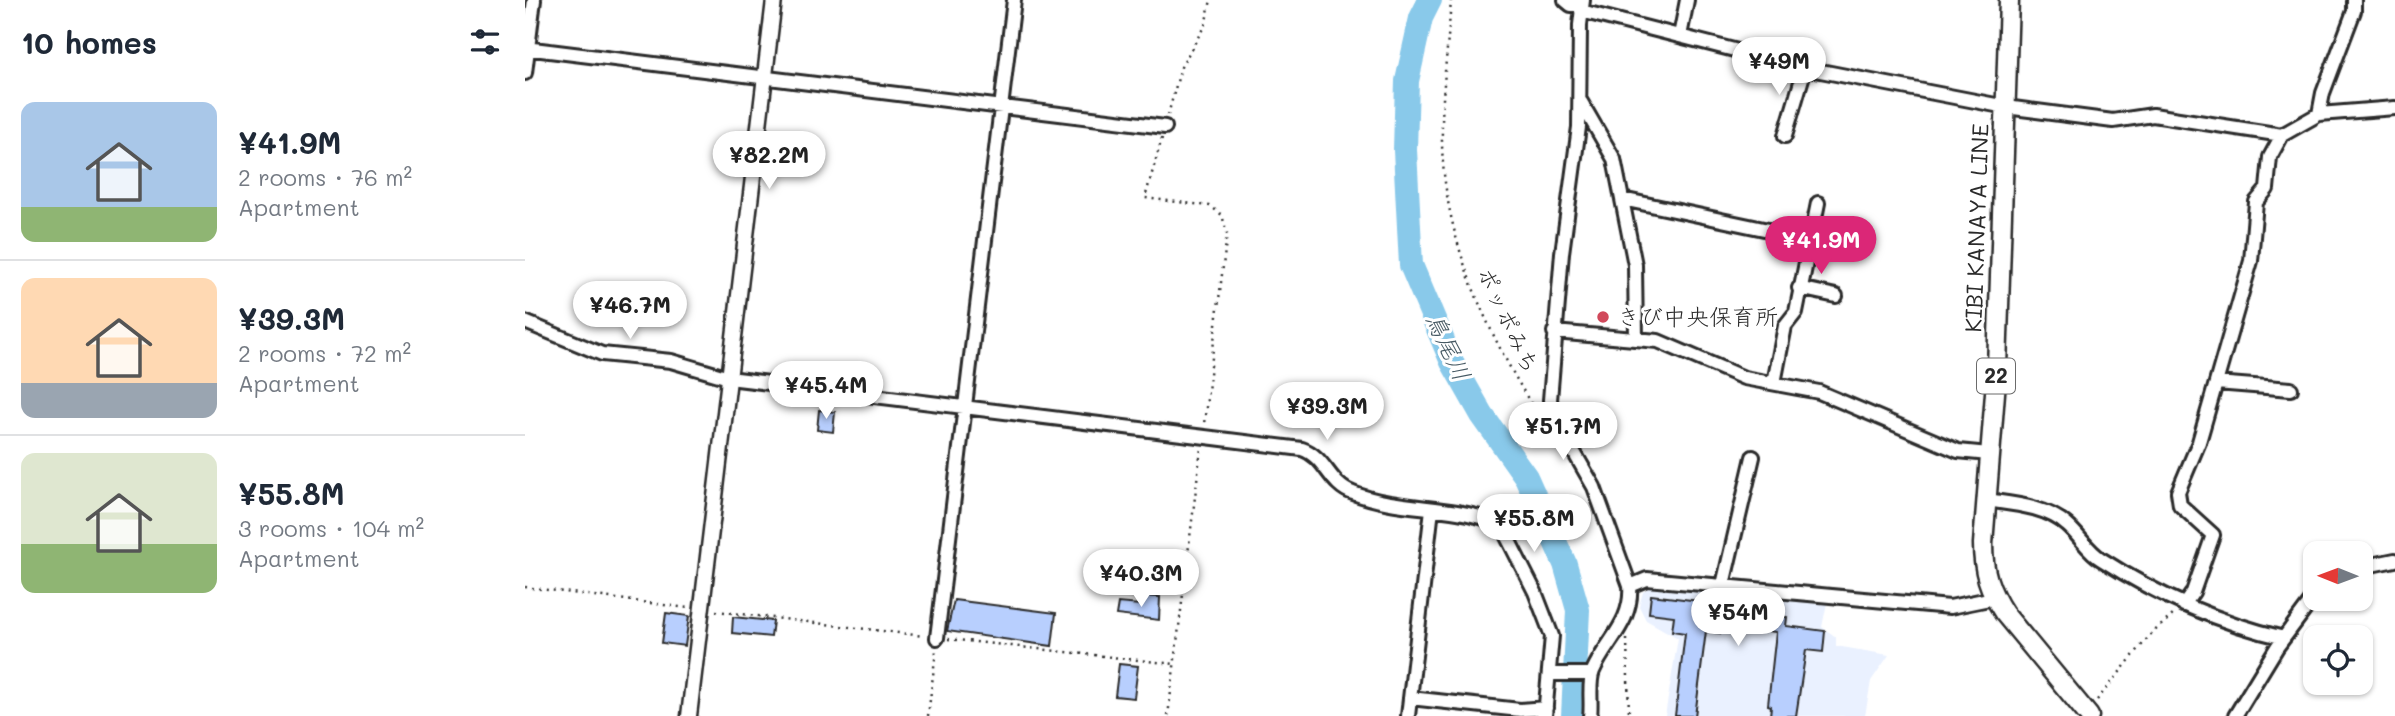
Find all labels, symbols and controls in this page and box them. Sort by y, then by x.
text: 10 homes [21,22,157,62]
icon: filters [466,23,504,61]
pin: ¥49M [1738,38,1820,97]
text: ¥49M [1748,45,1810,75]
text: ¥41.9M [238,122,342,162]
street label: KIBI KANAYA LINE [1957,123,1995,333]
icon: home [77,130,161,214]
pin: ¥82.2M [712,132,826,191]
text: ¥82.2M [729,139,809,169]
text: 2 rooms · 76 m² [238,162,412,192]
text: Apartment [238,192,360,222]
pin: ¥41.9M [1764,216,1878,276]
text: ¥41.9M [1781,224,1861,254]
street label: ポッポみち [1471,262,1547,378]
pin: ¥46.7M [573,282,687,341]
text: ¥46.7M [589,289,671,319]
text: ¥39.3M [238,298,345,338]
place label: きび中央保育所 [1617,301,1778,331]
icon: home [77,306,161,390]
water label: 鳥尾川 [1420,307,1479,386]
marker: きび中央保育所 [1595,309,1611,325]
text: 2 rooms · 72 m² [238,338,411,368]
road number: 22 [1977,358,2015,394]
pin: ¥45.4M [769,362,883,421]
text: Apartment [238,368,360,398]
text: ¥45.4M [784,369,868,399]
pin: ¥39.3M [1270,382,1384,442]
text: ¥39.3M [1286,390,1368,420]
pin: ¥51.7M [1506,402,1620,462]
text: ¥51.7M [1524,410,1602,440]
text: ¥55.8M [238,473,345,513]
icon: home [77,481,161,565]
pin: ¥55.8M [1477,494,1591,554]
text: ¥55.8M [1493,502,1575,532]
text: 3 rooms · 104 m² [238,513,424,543]
north arrow [2303,541,2373,611]
map controls [2303,541,2373,695]
text: Apartment [238,543,360,573]
pin: ¥40.3M [1084,550,1198,609]
text: ¥40.3M [1099,557,1183,587]
pin: ¥54M [1697,588,1779,648]
text: ¥54M [1707,596,1769,626]
button: locate [2303,625,2373,695]

